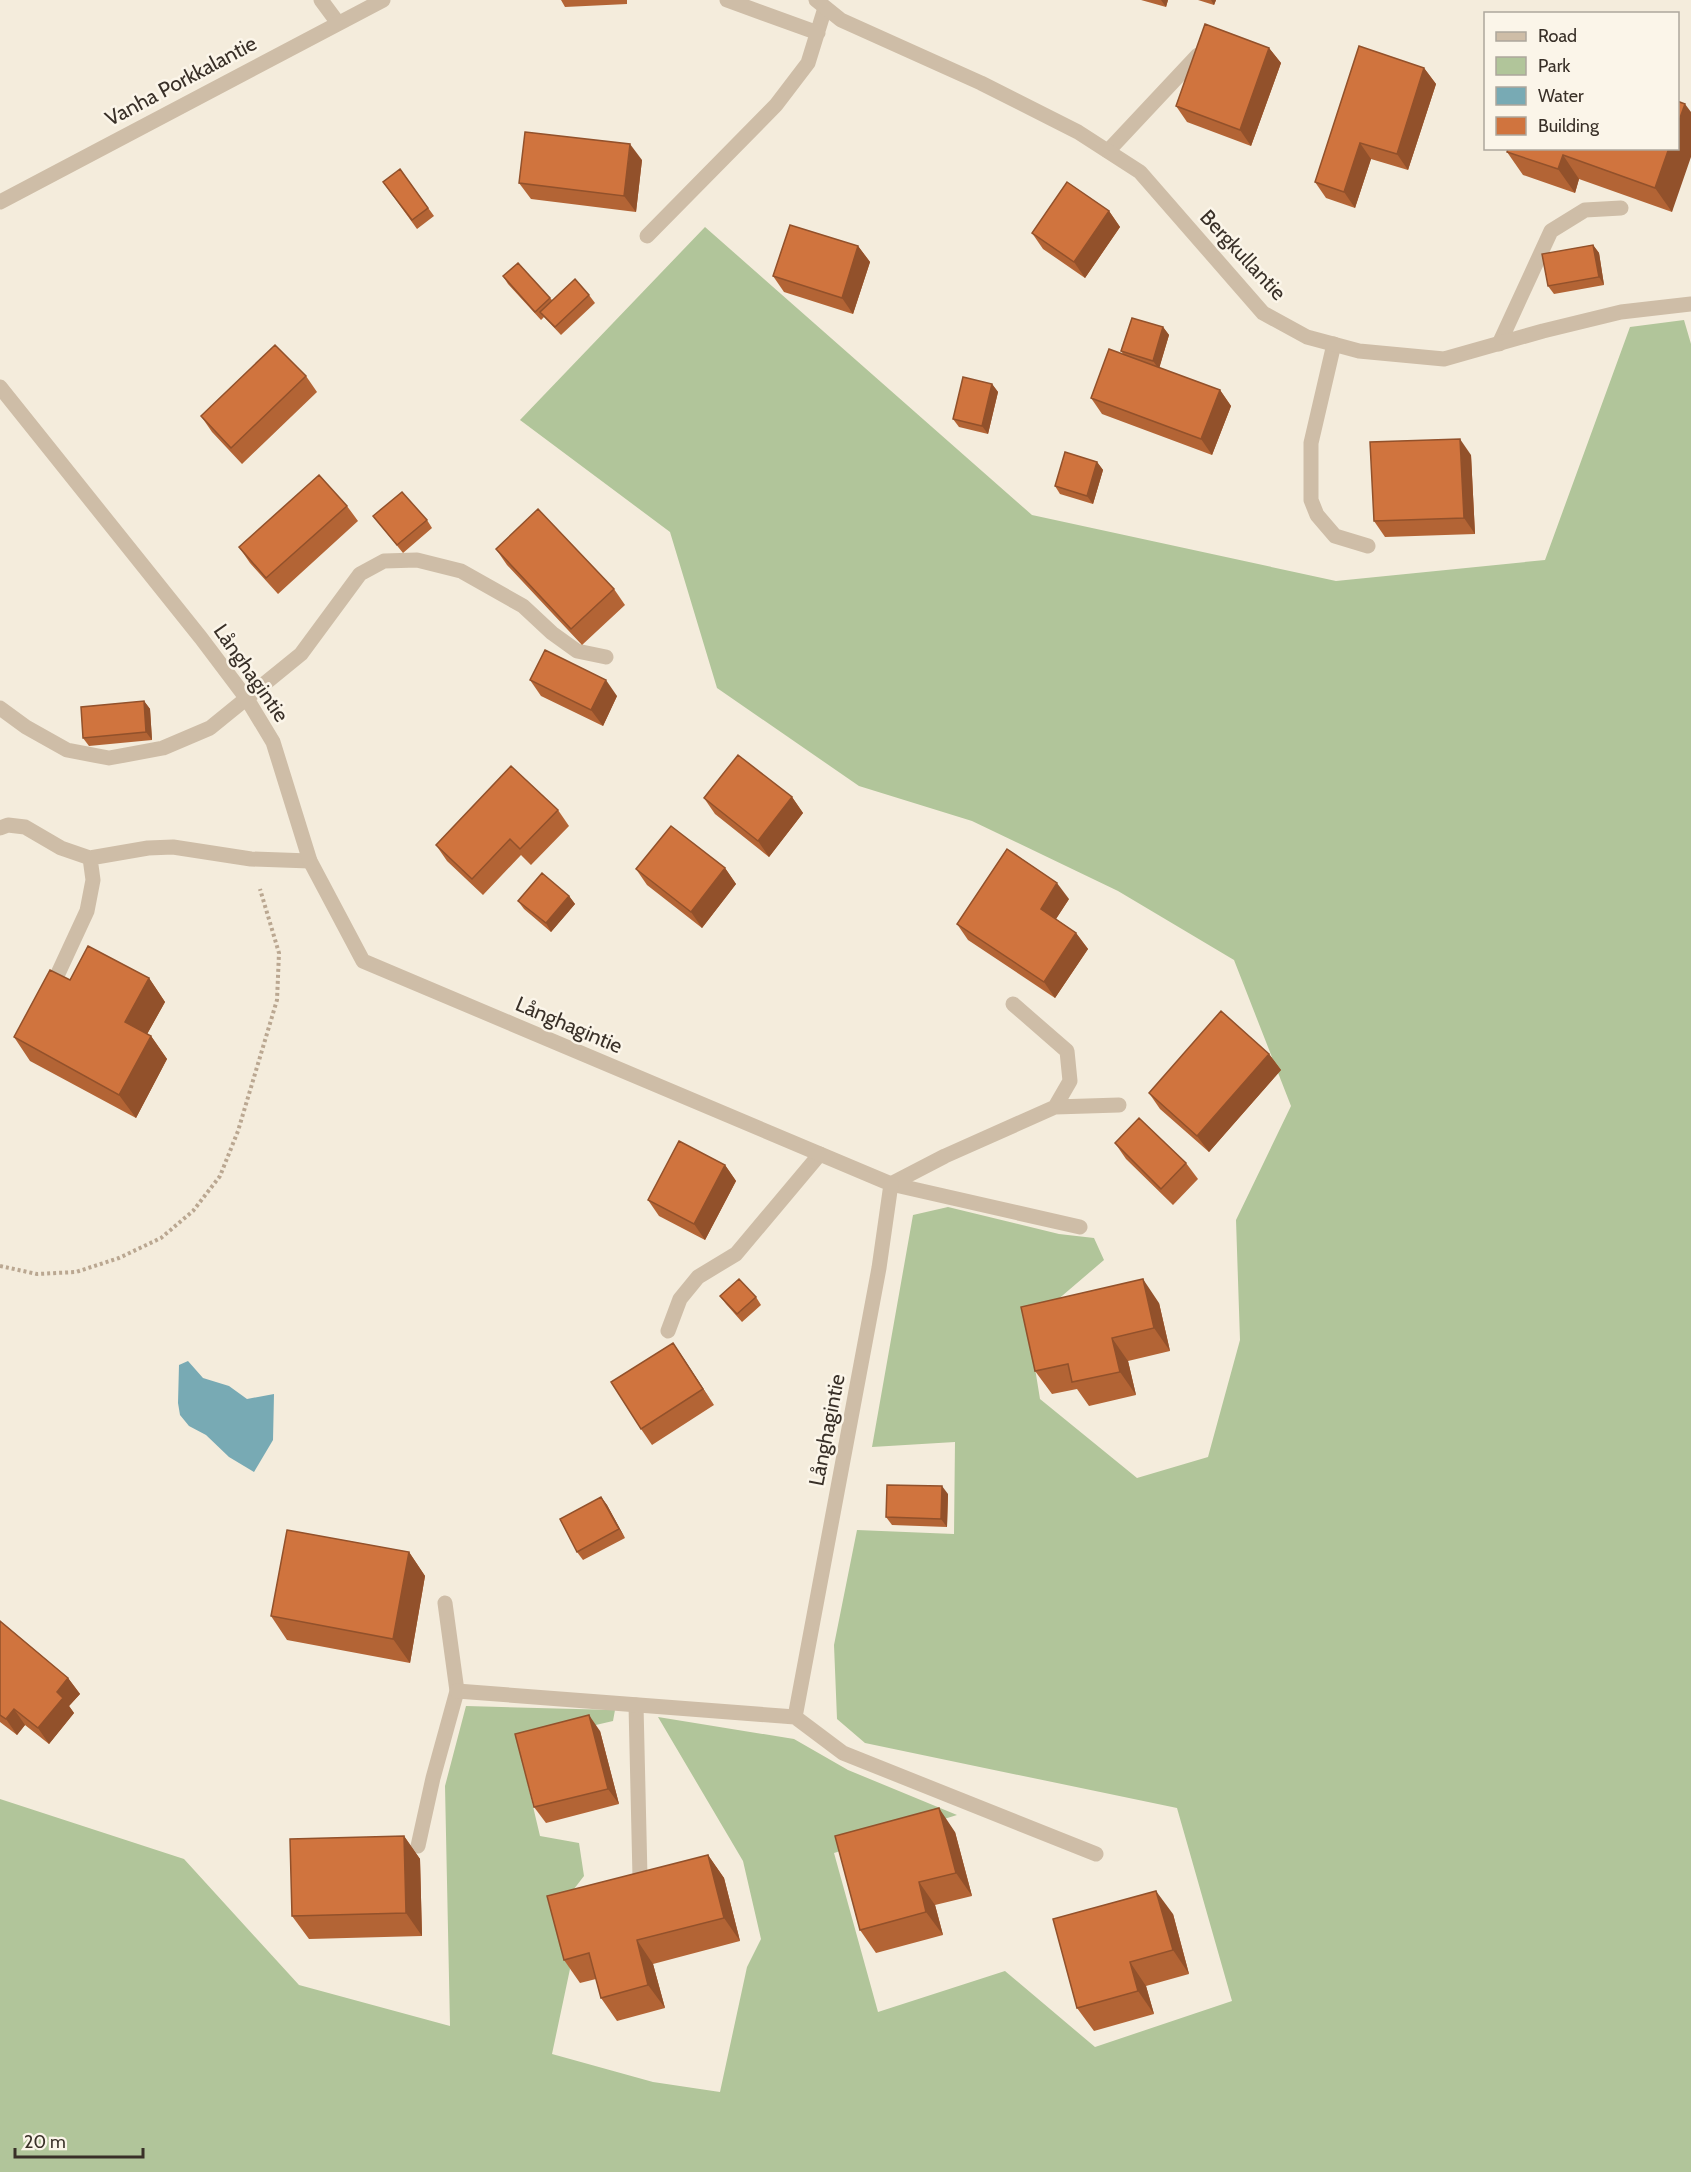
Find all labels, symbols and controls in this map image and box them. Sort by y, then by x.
legend [1484,12,1679,150]
text: Road [1538,25,1577,47]
street label: Vanha Porkkalantie [101,30,261,131]
text: Park [1538,55,1571,77]
text: Water [1538,85,1584,107]
text: Building [1538,115,1600,137]
street label: Bergkullantie [1195,204,1292,305]
street label: Långhagintie [209,619,294,727]
street label: Långhagintie [512,991,627,1058]
street label: Långhagintie [803,1372,850,1488]
scale bar [15,2121,142,2159]
text: 20 m [24,2131,66,2153]

